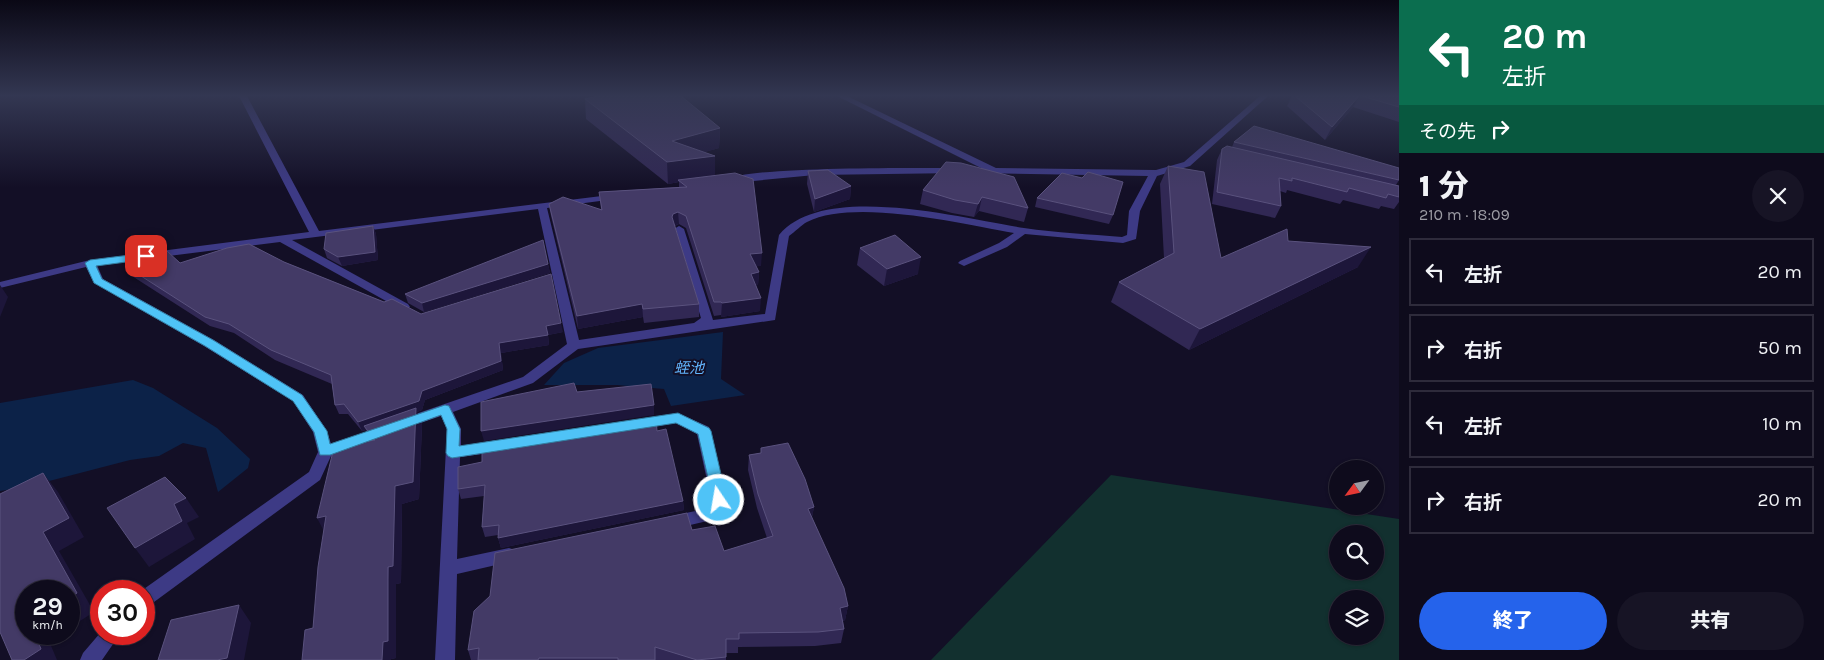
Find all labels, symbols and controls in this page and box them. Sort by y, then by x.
text: 20 m [1502,16,1587,57]
icon: left [1419,20,1484,85]
text: 左折 [1502,64,1546,90]
icon: right [1486,115,1514,143]
text: その先 [1419,121,1476,143]
text: 1 分 [1419,168,1469,204]
button: close [1752,170,1804,222]
text: 210 m · 18:09 [1419,205,1510,224]
pin [125,235,167,277]
icon: arrive [132,242,160,270]
icon: left [1421,258,1449,286]
text: 20 m [1757,261,1802,283]
text: 左折 [1464,264,1502,286]
icon: right [1421,334,1449,362]
text: 50 m [1758,337,1802,359]
text: 右折 [1464,340,1502,362]
water label: 蛭池 [674,359,706,377]
icon: left [1421,410,1449,438]
text: 10 m [1762,413,1802,435]
text: 左折 [1464,416,1502,438]
north arrow [1329,460,1384,515]
map controls [1329,460,1384,645]
position arrow [692,473,744,525]
icon: right [1421,486,1449,514]
text: 20 m [1757,489,1802,511]
text: 右折 [1464,492,1502,514]
button: search [1329,525,1384,580]
speed limit sign: 30 [90,580,155,645]
button: layers [1329,590,1384,645]
text: 29 [32,592,63,621]
button: 終了 [1419,592,1607,650]
button: 共有 [1617,592,1804,650]
text: km/h [32,618,63,632]

